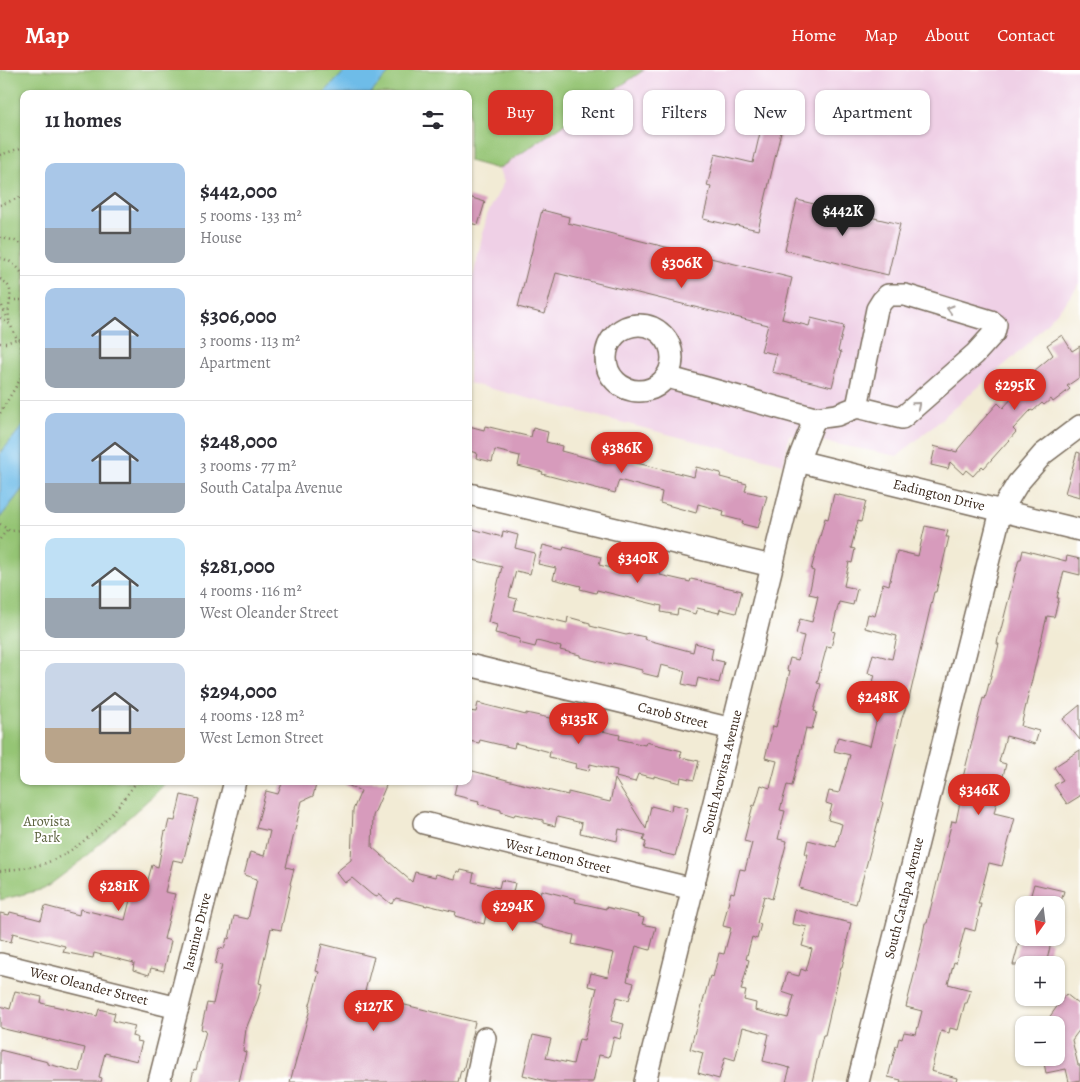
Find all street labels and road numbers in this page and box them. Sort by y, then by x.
street label: Eadington Drive [891,474,987,516]
street label: Carob Street [636,697,710,733]
street label: South Arovista Avenue [697,708,747,836]
street label: West Lemon Street [502,833,613,878]
street label: South Catalpa Avenue [880,835,928,961]
street label: Jasmine Drive [178,891,216,973]
street label: West Oleander Street [27,962,150,1010]

